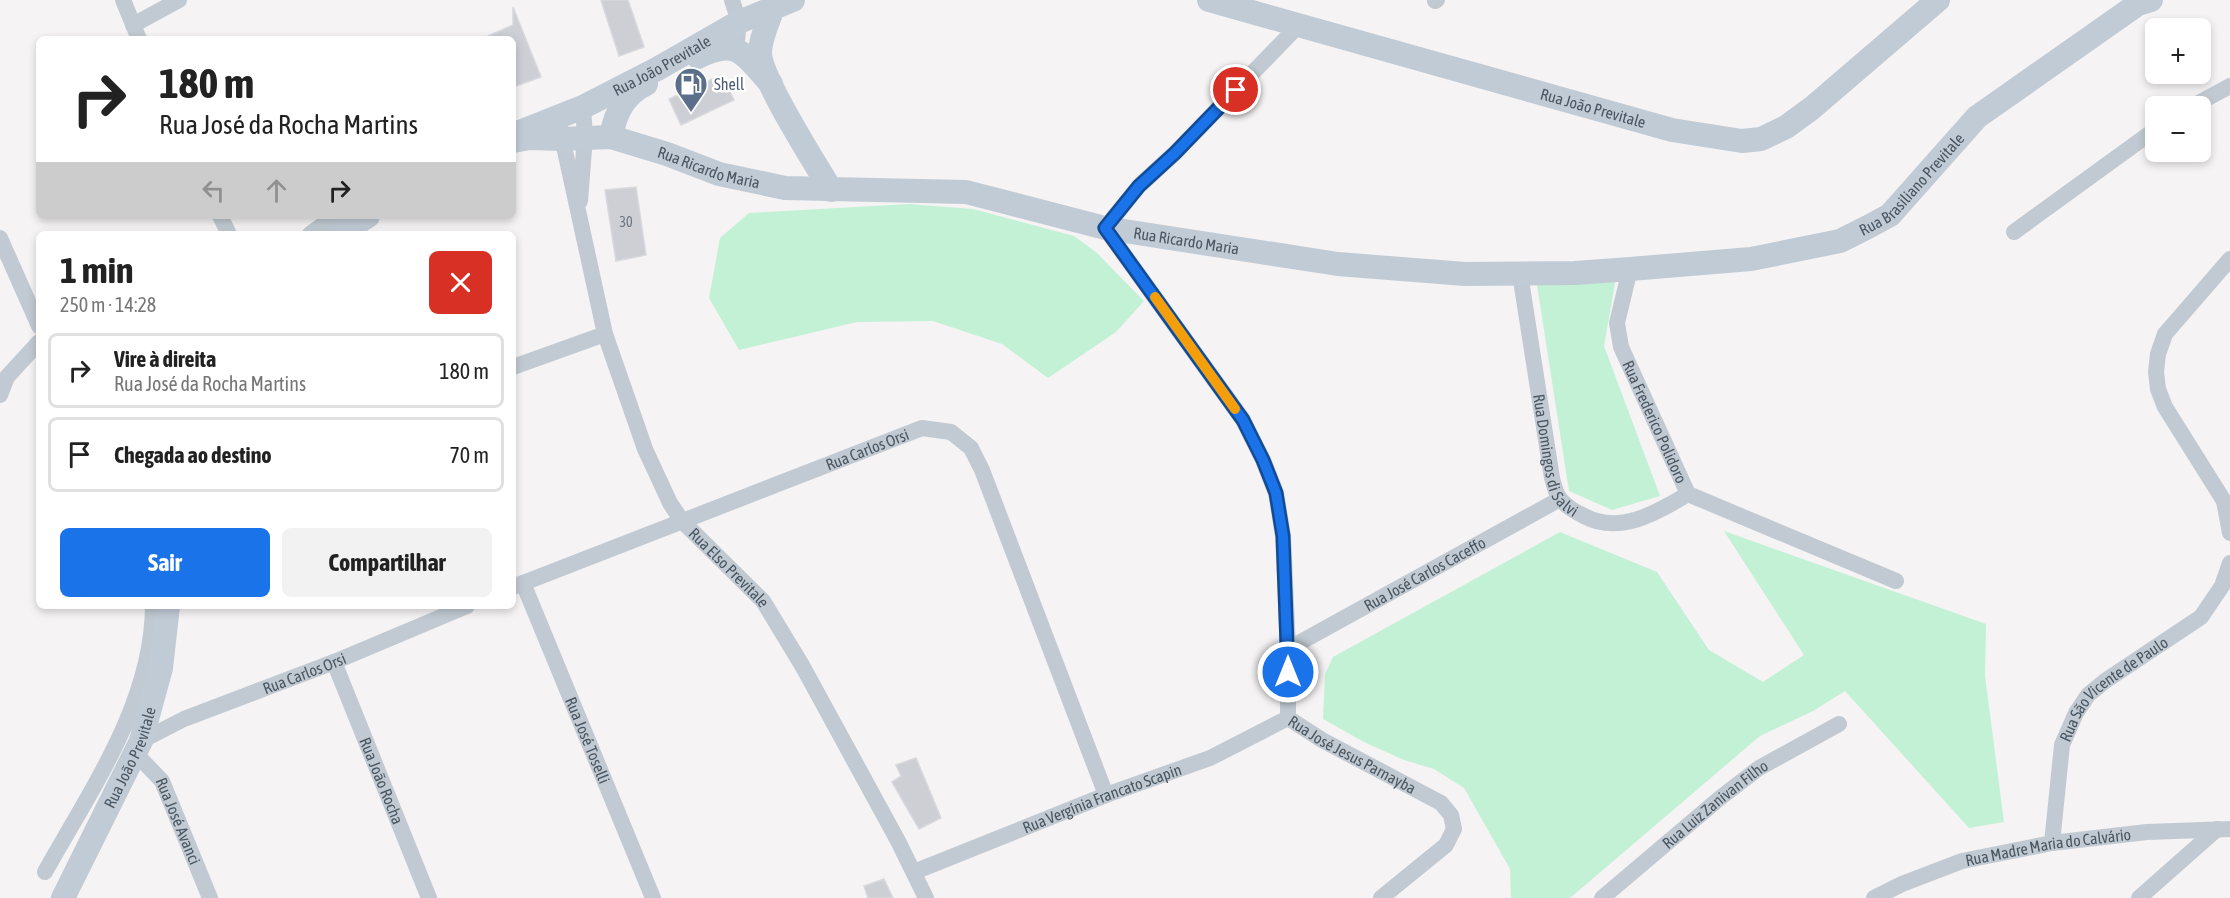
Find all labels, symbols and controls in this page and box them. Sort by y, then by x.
map controls [2145,18,2211,162]
button: + [2145,18,2211,84]
street label: Rua João Previtale [610,31,714,99]
text: 180 m [159,59,254,107]
icon: right [60,60,138,138]
pin [1210,64,1261,115]
fuel station icon: Shell [673,66,709,113]
icon: arrive [1219,73,1252,106]
place label: Shell [714,75,745,93]
street label: Rua João Previtale [1538,85,1648,131]
button: − [2145,96,2211,162]
text: Rua José da Rocha Martins [159,109,418,140]
street label: Rua Brasiliano Previtale [1856,129,1968,239]
street label: Rua Ricardo Maria [656,143,762,191]
icon: left [197,174,230,207]
icon: ahead [260,174,293,207]
icon: right [323,174,356,207]
house number: 30 [619,214,633,230]
street label: Rua Ricardo Maria [1132,224,1240,258]
text: 1 min [60,249,134,291]
button: close [429,251,492,314]
text: 250 m · 14:28 [60,293,156,316]
text: Vire à direita [114,346,216,372]
icon: right [63,354,96,387]
text: 180 m [439,358,489,384]
street label: Rua Frederico Polidoro [1619,358,1691,486]
text: Rua José da Rocha Martins [114,372,306,395]
street label: Rua Domingos di Salvi [1530,393,1582,520]
street label: Rua Carlos Orsi [823,425,911,474]
icon: arrive [63,438,96,471]
text: Chegada ao destino [114,442,272,468]
text: 70 m [449,442,489,468]
street label: Rua Elso Previtale [685,524,773,610]
button: Sair [60,528,270,597]
button: Compartilhar [282,528,492,597]
street label: Rua José Carlos Caceffo [1361,533,1489,614]
street label: Rua São Vicente de Paulo [2056,633,2171,744]
position arrow [1256,640,1320,704]
street label: Rua Carlos Orsi [260,649,349,697]
street label: Rua José Toselli [562,694,614,786]
street label: Rua João Previtale [100,705,159,811]
street label: Rua José Jesus Parnayba [1285,712,1419,797]
street label: Rua João Rocha [356,735,407,827]
street label: Rua Luiz Zanivan Filho [1658,756,1771,852]
street label: Rua Vergínia Francato Scapin [1020,760,1184,837]
street label: Rua José Avanci [153,775,204,867]
street label: Rua Madre Maria do Calvário [1964,825,2132,869]

